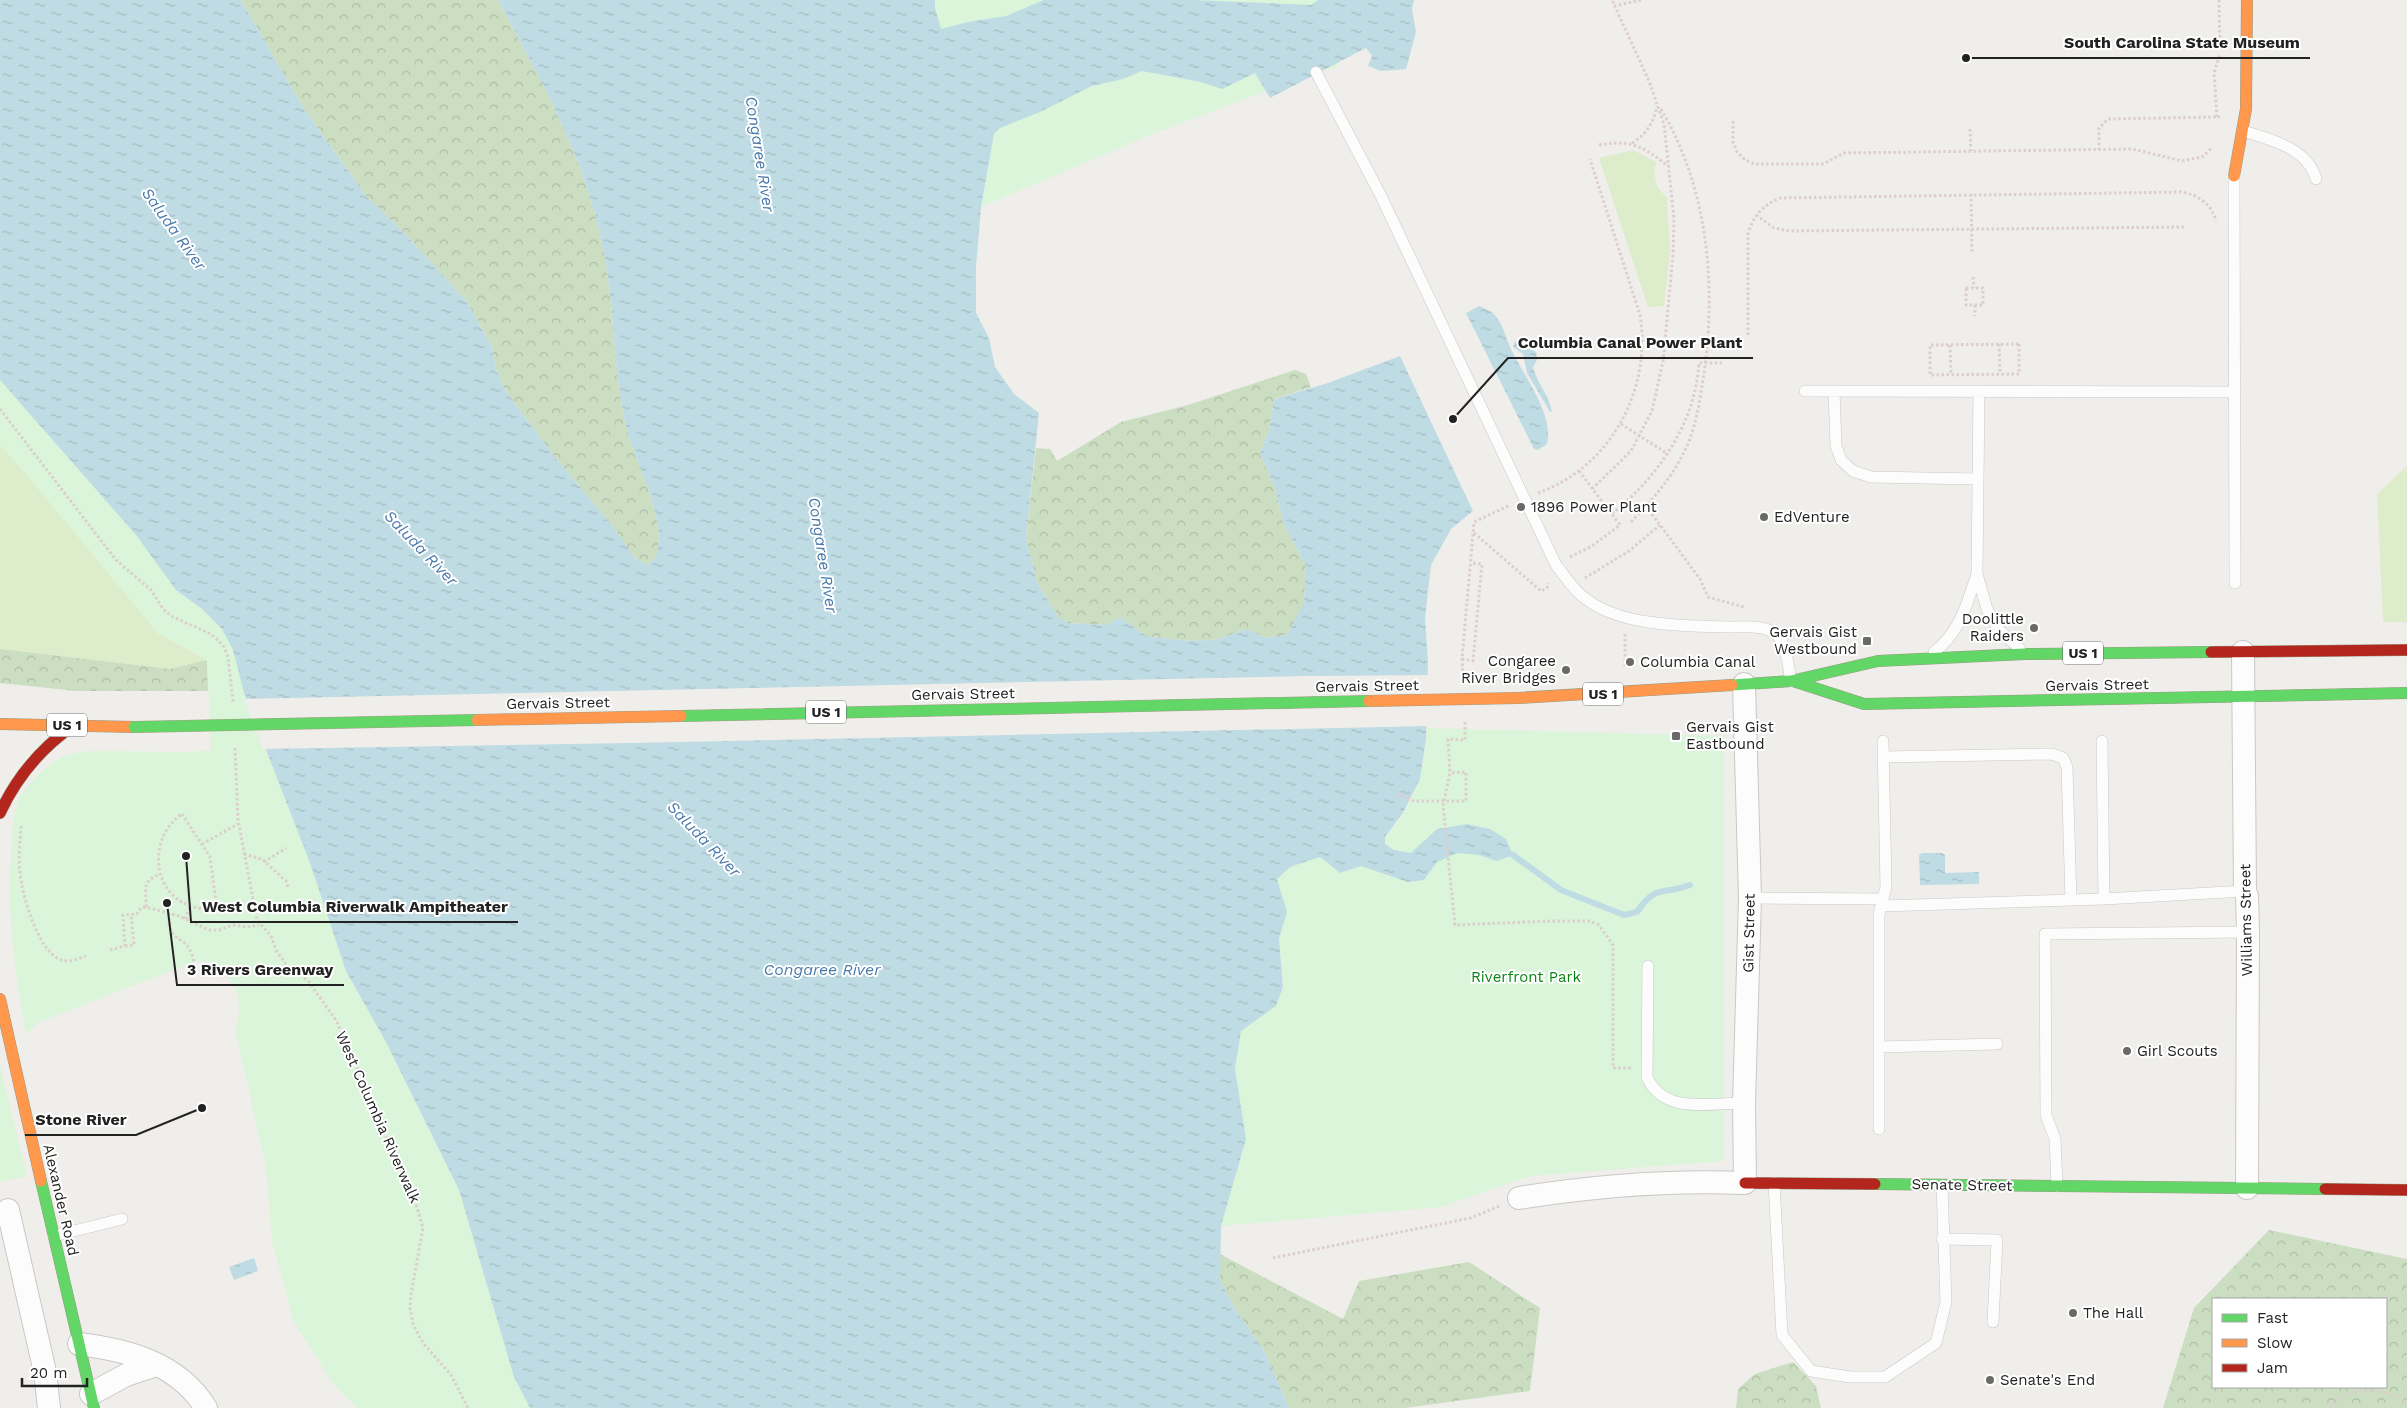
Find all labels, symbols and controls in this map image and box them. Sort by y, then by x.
callout: South Carolina State Museum [2054,27,2310,58]
text: South Carolina State Museum [2064,33,2300,52]
water label: Congaree River [741,95,779,214]
water label: Saluda River [138,184,211,275]
callout: Columbia Canal Power Plant [1508,327,1753,358]
text: Columbia Canal Power Plant [1518,333,1742,352]
water label: Congaree River [804,496,842,615]
place label: 1896 Power Plant [1531,498,1658,516]
marker: 1896 Power Plant [1515,501,1527,513]
water label: Saluda River [380,506,462,590]
place label: EdVenture [1774,508,1850,526]
marker: EdVenture [1758,511,1770,523]
place label: Doolittle Raiders [1962,610,2024,645]
marker: Doolittle Raiders [2028,622,2040,634]
place label: Gervais Gist Westbound [1769,623,1858,658]
marker: Gervais Gist Westbound [1861,635,1873,647]
road number: US 1 [2063,641,2103,664]
place label: Congaree River Bridges [1461,652,1556,687]
place label: Columbia Canal [1640,653,1756,671]
marker: Columbia Canal [1624,656,1636,668]
marker: Congaree River Bridges [1560,664,1572,676]
street label: Gervais Street [2045,675,2150,695]
street label: Gervais Street [1315,676,1420,696]
road number: US 1 [1583,682,1623,706]
street label: Gervais Street [911,684,1016,704]
street label: Gervais Street [506,693,611,713]
road number: US 1 [806,700,846,724]
road number: US 1 [47,714,87,736]
place label: Gervais Gist Eastbound [1686,718,1774,753]
marker: Gervais Gist Eastbound [1670,730,1682,742]
water label: Saluda River [663,797,745,881]
street label: Williams Street [2236,863,2256,976]
callout: West Columbia Riverwalk Ampitheater [191,891,518,922]
street label: Gist Street [1739,892,1759,973]
text: West Columbia Riverwalk Ampitheater [202,897,508,916]
callout: 3 Rivers Greenway [177,954,344,985]
text: 3 Rivers Greenway [187,960,334,979]
water label: Congaree River [764,960,881,979]
park label: Riverfront Park [1471,968,1582,986]
street label: West Columbia Riverwalk [332,1028,424,1206]
place label: Girl Scouts [2137,1042,2218,1060]
marker: Girl Scouts [2121,1045,2133,1057]
callout: Stone River [25,1104,136,1135]
text: Stone River [35,1110,127,1129]
street label: Alexander Road [39,1142,83,1258]
street label: Senate Street [1911,1175,2013,1195]
legend [2212,1298,2387,1388]
place label: The Hall [2083,1304,2144,1322]
marker: The Hall [2067,1307,2079,1319]
text: Fast [2257,1309,2289,1327]
text: Slow [2257,1334,2293,1352]
scale bar [22,1356,88,1388]
text: Jam [2257,1359,2288,1377]
text: 20 m [30,1364,68,1382]
place label: Senate's End [2000,1371,2095,1389]
marker: Senate's End [1984,1374,1996,1386]

